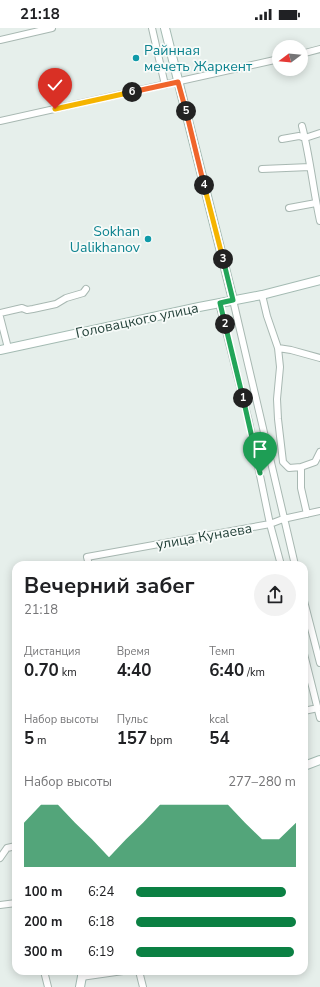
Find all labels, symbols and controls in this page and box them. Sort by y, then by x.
text: 21:18 [20,4,60,24]
north arrow [272,40,308,76]
map controls [272,40,308,76]
place label: Райнная мечеть Жаркент [144,41,253,76]
marker: Райнная мечеть Жаркент [131,53,141,63]
pin [38,68,72,109]
icon: check [44,74,66,96]
pin: 6 [122,82,142,102]
text: 6 [129,84,135,99]
pin: 5 [176,101,196,121]
text: 5 [183,103,189,118]
pin: 4 [194,175,214,195]
text: 4 [201,177,207,192]
place label: Sokhan Ualikhanov [70,222,141,257]
marker: Sokhan Ualikhanov [143,234,153,244]
pin: 3 [213,249,233,269]
text: 3 [220,251,226,266]
street label: Головацкого улица [74,298,200,343]
pin: 2 [215,314,235,334]
text: 2 [222,316,228,331]
pin: 1 [233,388,253,408]
text: 1 [240,390,246,405]
pin [243,432,277,473]
icon: arrive [249,438,271,460]
street label: улица Кунаева [155,519,254,554]
text: Вечерний забег [24,571,195,601]
button: share [254,574,296,616]
text: 21:18 [24,601,58,619]
text: Дистанция [24,644,80,659]
text: Время [117,644,150,659]
text: Темп [209,644,235,659]
text: 0.70 [24,659,59,682]
text: 4:40 [117,659,151,682]
text: 6:40 [209,659,244,682]
text: km [59,665,77,680]
text: /km [244,665,265,680]
text: Набор высоты [24,712,99,727]
text: Пульс [117,712,148,727]
text: kcal [209,712,229,727]
text: 5 [24,727,34,750]
text: 157 [117,727,147,750]
text: 54 [209,727,230,750]
text: m [34,733,46,748]
text: bpm [147,733,172,748]
text: Набор высоты [24,773,112,791]
text: 277–280 m [228,773,296,791]
text: 100 m [24,883,62,901]
text: 6:24 [88,883,114,901]
text: 200 m [24,913,62,931]
text: 6:18 [88,913,114,931]
text: 300 m [24,943,62,961]
text: 6:19 [88,943,114,961]

